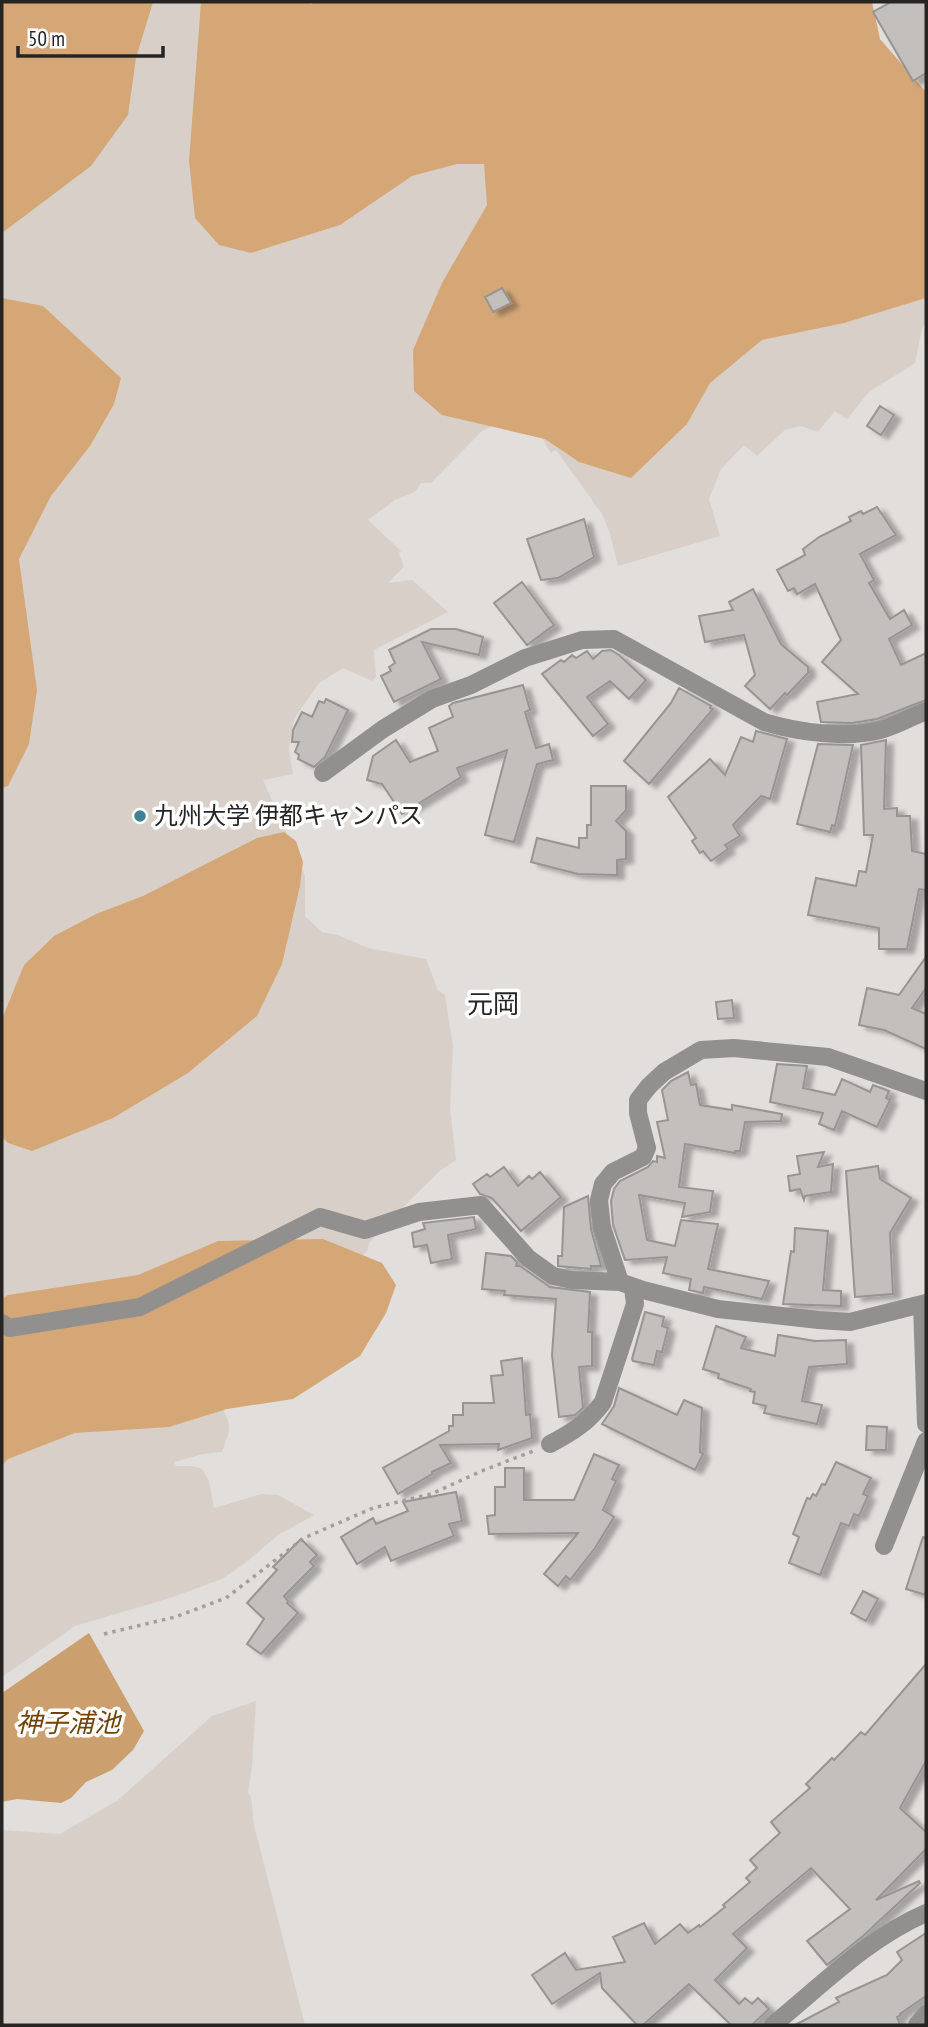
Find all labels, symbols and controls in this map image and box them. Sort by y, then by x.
scale bar [18,14,163,58]
text: 50 m [28,25,65,52]
place label: 九州大学 伊都キャンパス [154,800,423,831]
marker: 九州大学 伊都キャンパス [132,808,148,824]
district label: 元岡 [467,987,519,1020]
water label: 神子浦池 [16,1706,123,1739]

